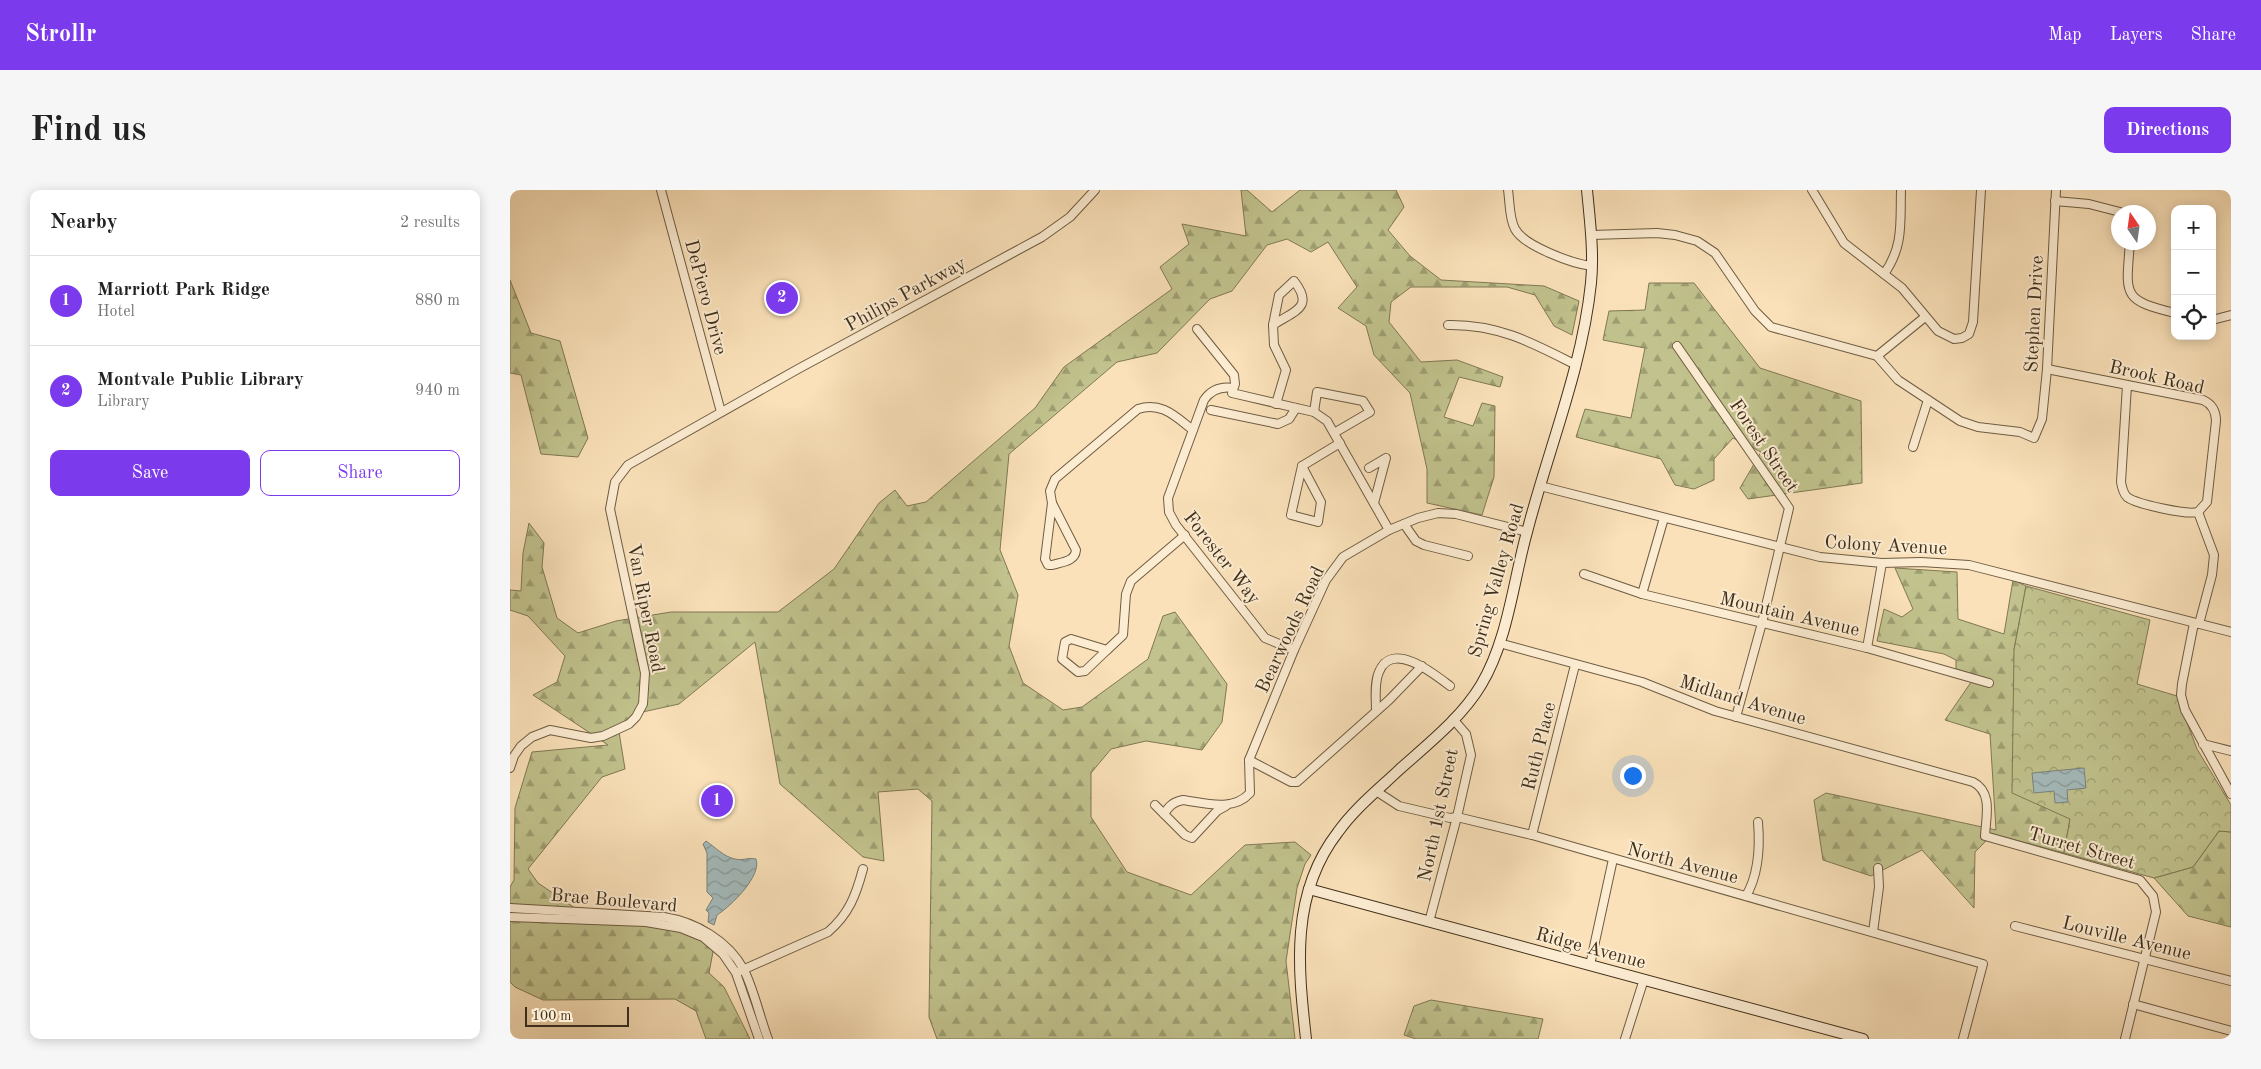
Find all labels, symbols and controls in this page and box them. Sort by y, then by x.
text: Strollr [25,23,96,47]
text: Map [2048,26,2082,44]
text: Layers [2110,26,2162,44]
text: Share [2190,26,2236,44]
button: Directions [2104,107,2231,153]
text: Find us [30,113,146,148]
north arrow [2111,205,2156,250]
map controls [2171,205,2216,340]
button: + [2171,205,2216,250]
text: Nearby [50,212,118,233]
text: 2 results [400,215,460,231]
street label: DePiero Drive [680,238,729,357]
button: − [2171,250,2216,295]
street label: Philips Parkway [843,254,970,336]
street label: Stephen Drive [2023,255,2048,373]
pin: 2 [766,279,798,317]
text: Marriott Park Ridge [97,281,270,300]
text: 1 [61,293,71,309]
text: 880 m [415,293,460,309]
button: locate [2171,295,2216,340]
text: Hotel [97,304,135,320]
street label: Brook Road [2107,358,2206,399]
text: Montvale Public Library [97,371,304,390]
text: 2 [61,383,71,399]
text: 940 m [415,383,460,399]
text: Library [97,394,150,410]
street label: Forest Street [1725,396,1801,496]
button: Save [50,450,250,496]
button: Share [260,450,460,496]
street label: Spring Valley Road [1466,501,1529,660]
street label: Forester Way [1179,509,1263,609]
street label: Colony Avenue [1824,534,1948,559]
street label: Van Riper Road [623,542,666,675]
street label: Bearwoods Road [1254,564,1329,696]
street label: Mountain Avenue [1718,590,1861,641]
street label: Midland Avenue [1677,673,1808,730]
street label: Ruth Place [1520,700,1561,793]
street label: North 1st Street [1416,747,1463,884]
your location [1620,763,1646,789]
pin: 1 [701,782,733,820]
street label: Turret Street [2026,825,2137,874]
street label: North Avenue [1625,840,1740,888]
street label: Brae Boulevard [549,886,678,917]
street label: Louville Avenue [2060,914,2193,965]
street label: Ridge Avenue [1533,926,1648,973]
scale bar [525,1004,629,1027]
text: 100 m [532,1009,571,1023]

